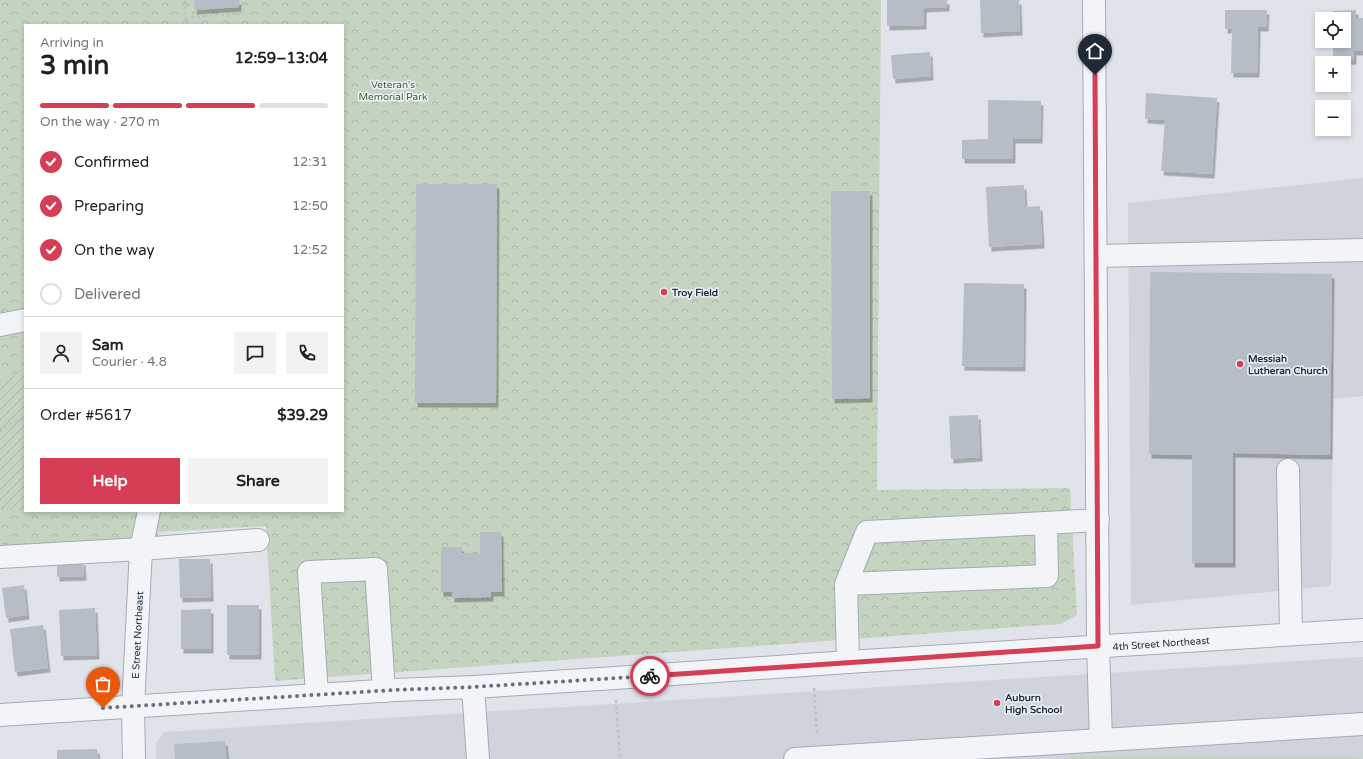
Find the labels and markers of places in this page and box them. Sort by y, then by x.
pin [1078,34,1112,75]
marker: Troy Field [659,287,669,297]
place label: Troy Field [671,287,718,299]
place label: Messiah Lutheran Church [1248,353,1328,377]
marker: Messiah Lutheran Church [1235,359,1245,369]
pin [86,667,120,708]
place label: Auburn High School [1005,692,1062,716]
marker: Auburn High School [992,698,1002,708]

